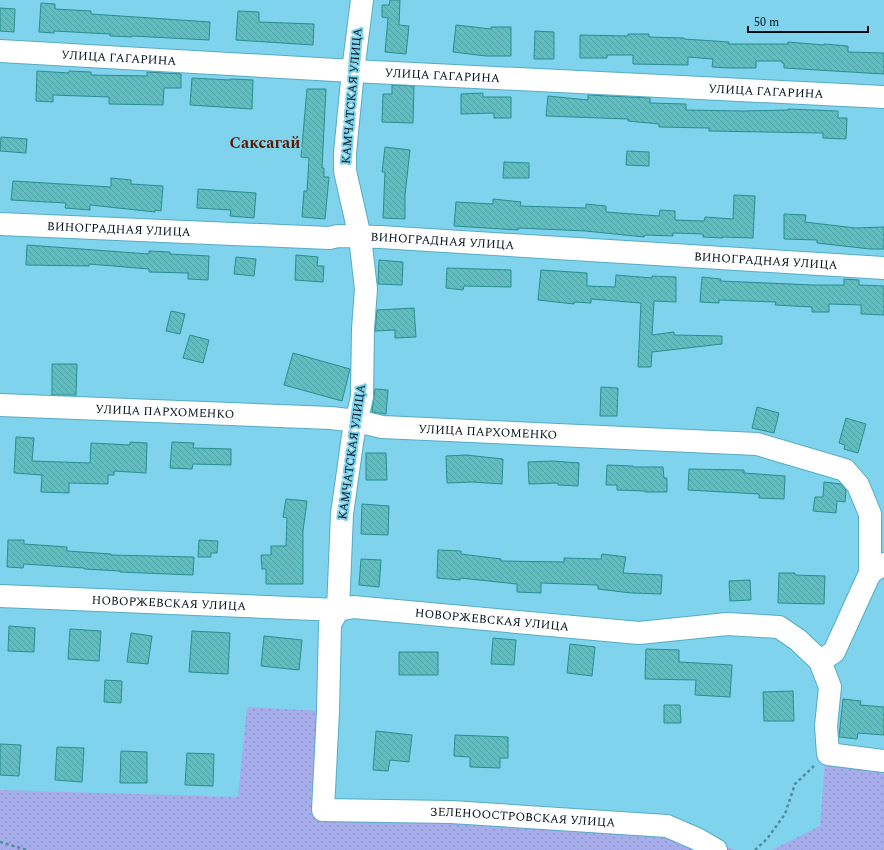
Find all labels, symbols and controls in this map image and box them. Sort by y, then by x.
scale bar [748,8,868,34]
text: 50 m [754,13,779,32]
street label: КАМЧАТСКАЯ УЛИЦА [337,27,367,165]
street label: УЛИЦА ГАГАРИНА [61,45,177,70]
street label: УЛИЦА ГАГАРИНА [384,63,500,88]
street label: УЛИЦА ГАГАРИНА [708,79,824,104]
district label: Саксагай [230,131,300,155]
street label: ВИНОГРАДНАЯ УЛИЦА [47,217,191,242]
street label: ВИНОГРАДНАЯ УЛИЦА [370,227,515,255]
street label: ВИНОГРАДНАЯ УЛИЦА [693,247,838,275]
street label: КАМЧАТСКАЯ УЛИЦА [333,383,371,521]
street label: УЛИЦА ПАРХОМЕНКО [95,399,235,424]
street label: УЛИЦА ПАРХОМЕНКО [418,419,558,444]
street label: НОВОРЖЕВСКАЯ УЛИЦА [91,590,247,616]
street label: НОВОРЖЕВСКАЯ УЛИЦА [414,603,570,636]
street label: ЗЕЛЕНООСТРОВСКАЯ УЛИЦА [430,802,616,832]

